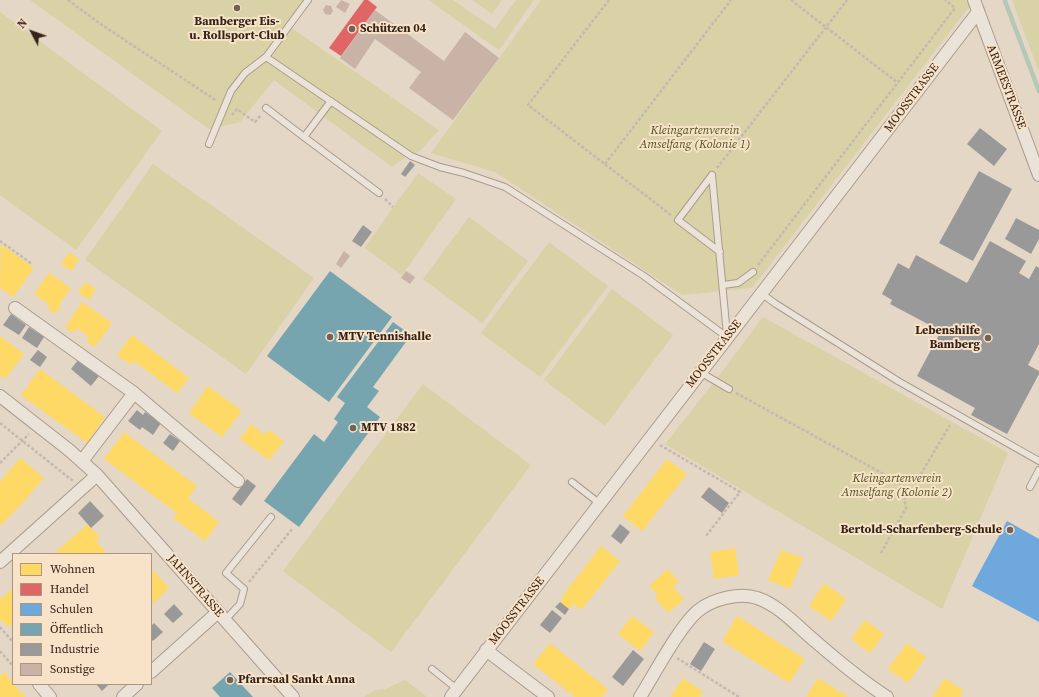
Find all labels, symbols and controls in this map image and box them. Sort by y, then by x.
marker: Bamberger Eis- u. Rollsport-Club [232,3,242,13]
north arrow [12,12,52,52]
place label: Bamberger Eis- u. Rollsport-Club [189,15,285,43]
text: N [14,16,31,32]
place label: Schützen 04 [360,22,426,36]
marker: Schützen 04 [347,24,357,34]
street label: ARMEESTRASSE [983,43,1029,131]
street label: MOOSSTRASSE [882,61,942,135]
park label: Kleingartenverein Amselfang (Kolonie 1) [640,124,750,152]
street label: MOOSSTRASSE [683,317,745,391]
place label: Lebenshilfe Bamberg [915,324,980,352]
place label: MTV Tennishalle [338,330,431,344]
marker: MTV Tennishalle [325,332,335,342]
marker: Lebenshilfe Bamberg [983,333,993,343]
place label: MTV 1882 [361,421,416,435]
marker: MTV 1882 [348,423,358,433]
park label: Kleingartenverein Amselfang (Kolonie 2) [842,472,952,500]
place label: Bertold-Scharfenberg-Schule [840,523,1002,537]
marker: Bertold-Scharfenberg-Schule [1005,525,1015,535]
street label: JAHNSTRASSE [164,552,226,620]
legend [12,553,152,685]
text: Wohnen [50,561,95,577]
street label: MOOSSTRASSE [486,574,548,648]
text: Handel [50,581,89,597]
text: Schulen [50,601,93,617]
text: Öffentlich [50,621,104,637]
text: Industrie [50,641,99,657]
text: Sonstige [50,661,95,677]
place label: Pfarrsaal Sankt Anna [238,673,355,687]
marker: Pfarrsaal Sankt Anna [225,675,235,685]

